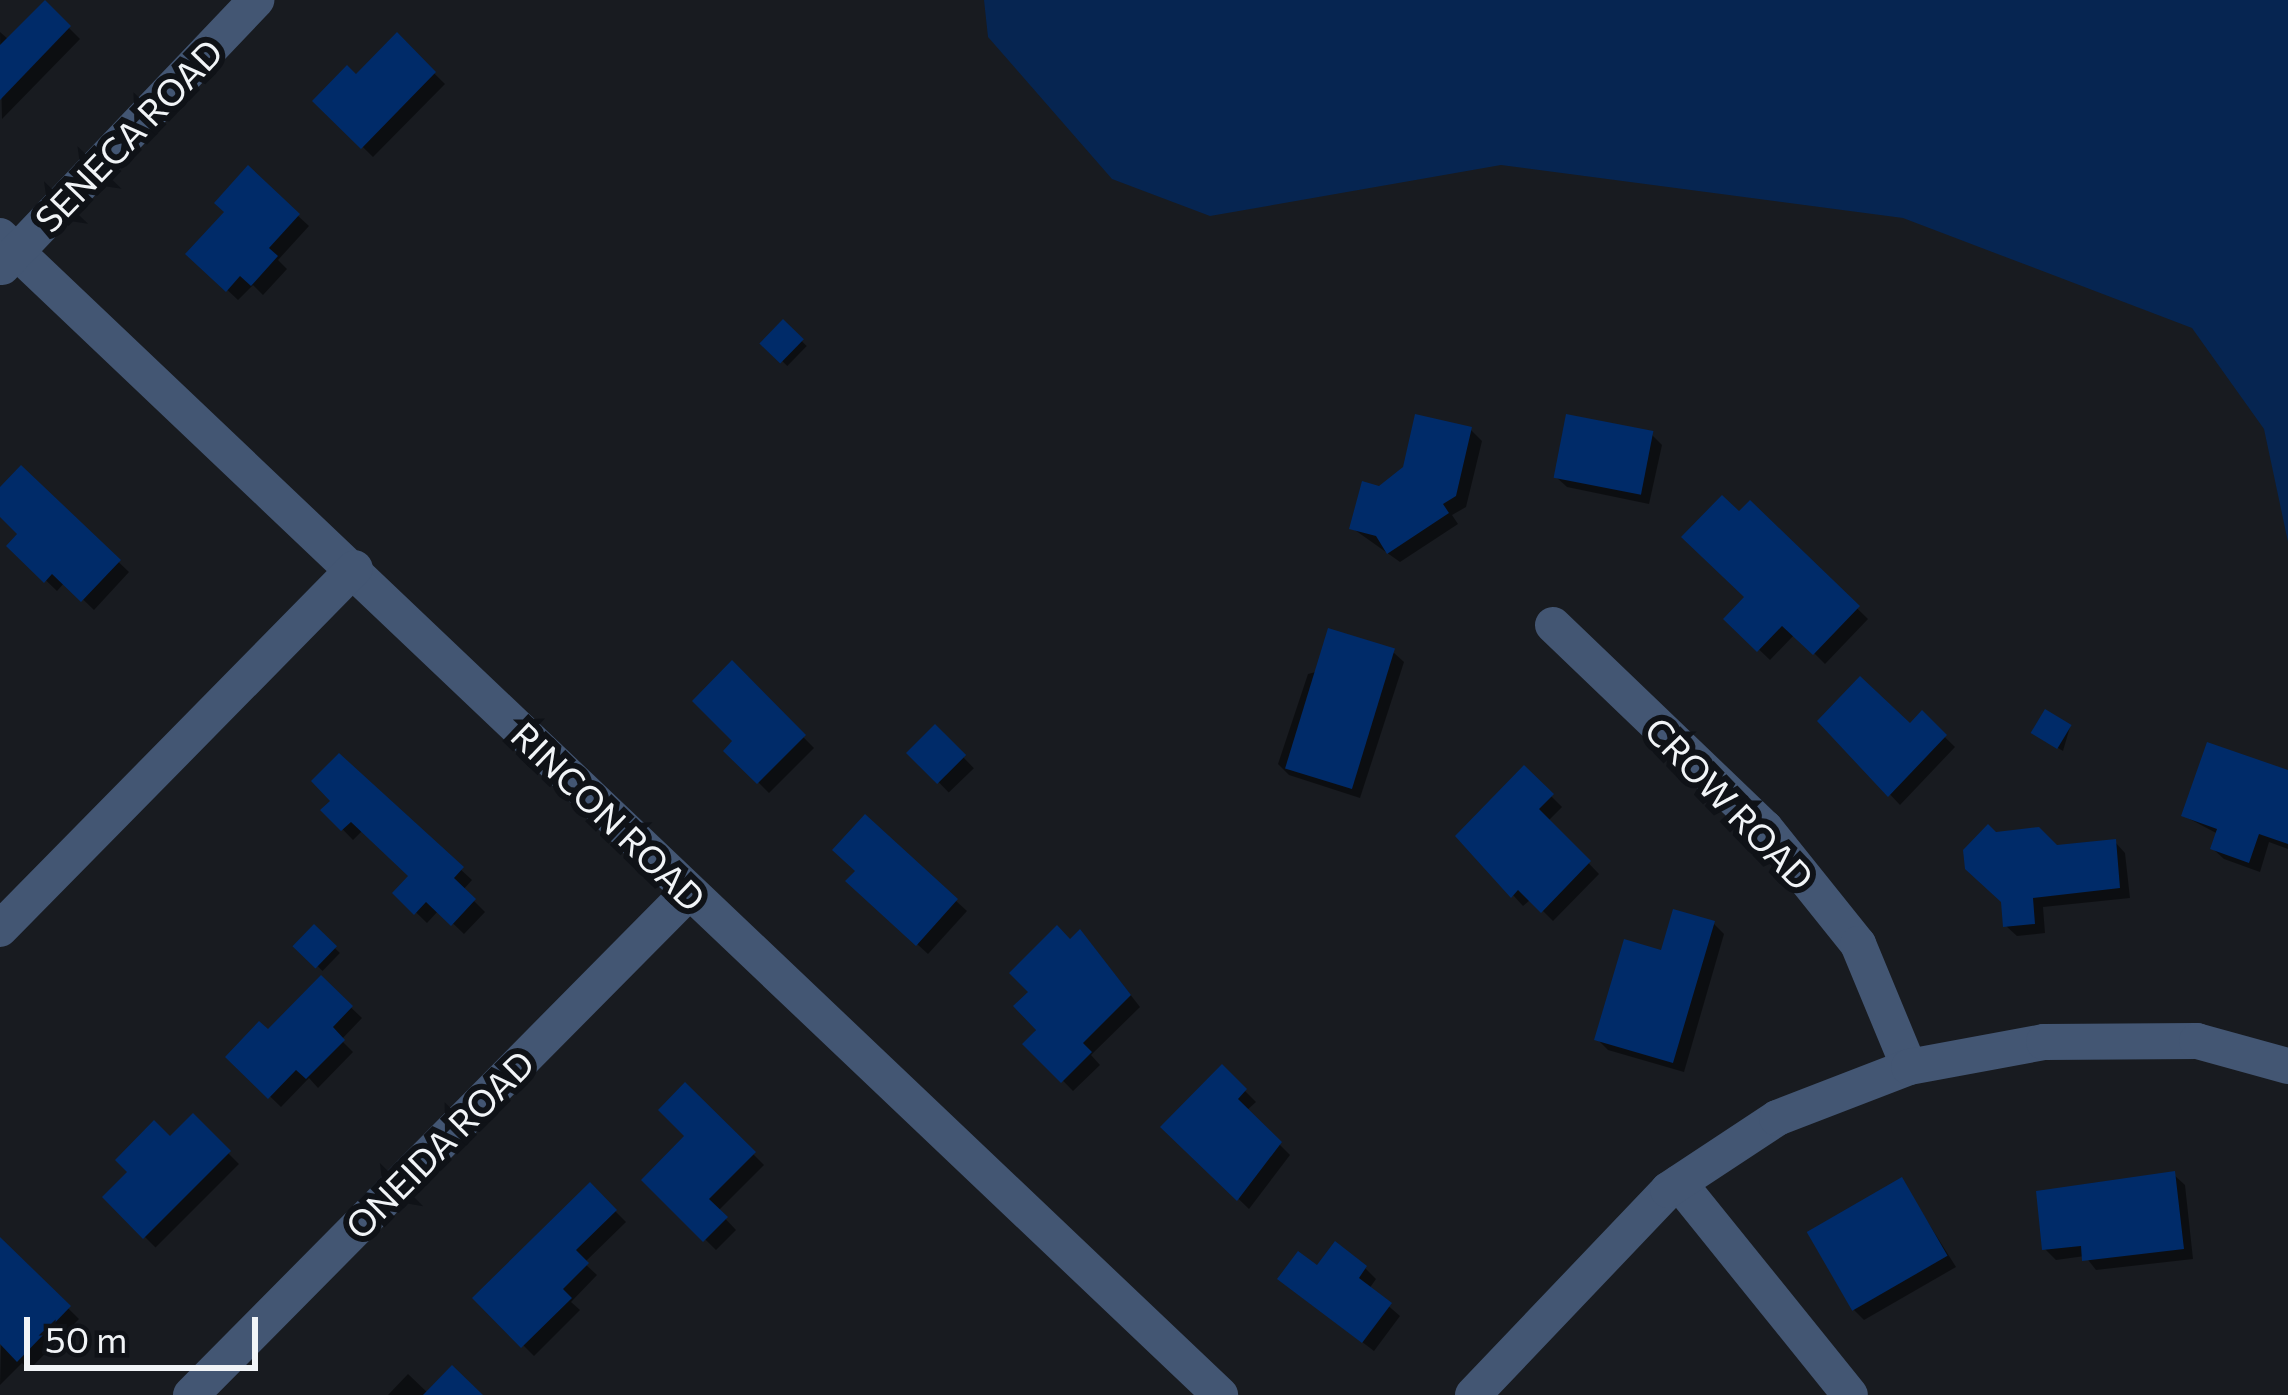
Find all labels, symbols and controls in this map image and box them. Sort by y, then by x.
street label: SENECA ROAD [25,30,231,240]
street label: CROW ROAD [1637,708,1823,898]
street label: RINCON ROAD [503,713,715,919]
street label: ONEIDA ROAD [336,1041,542,1247]
scale bar [30,1293,264,1367]
text: 50 m [45,1316,127,1360]

